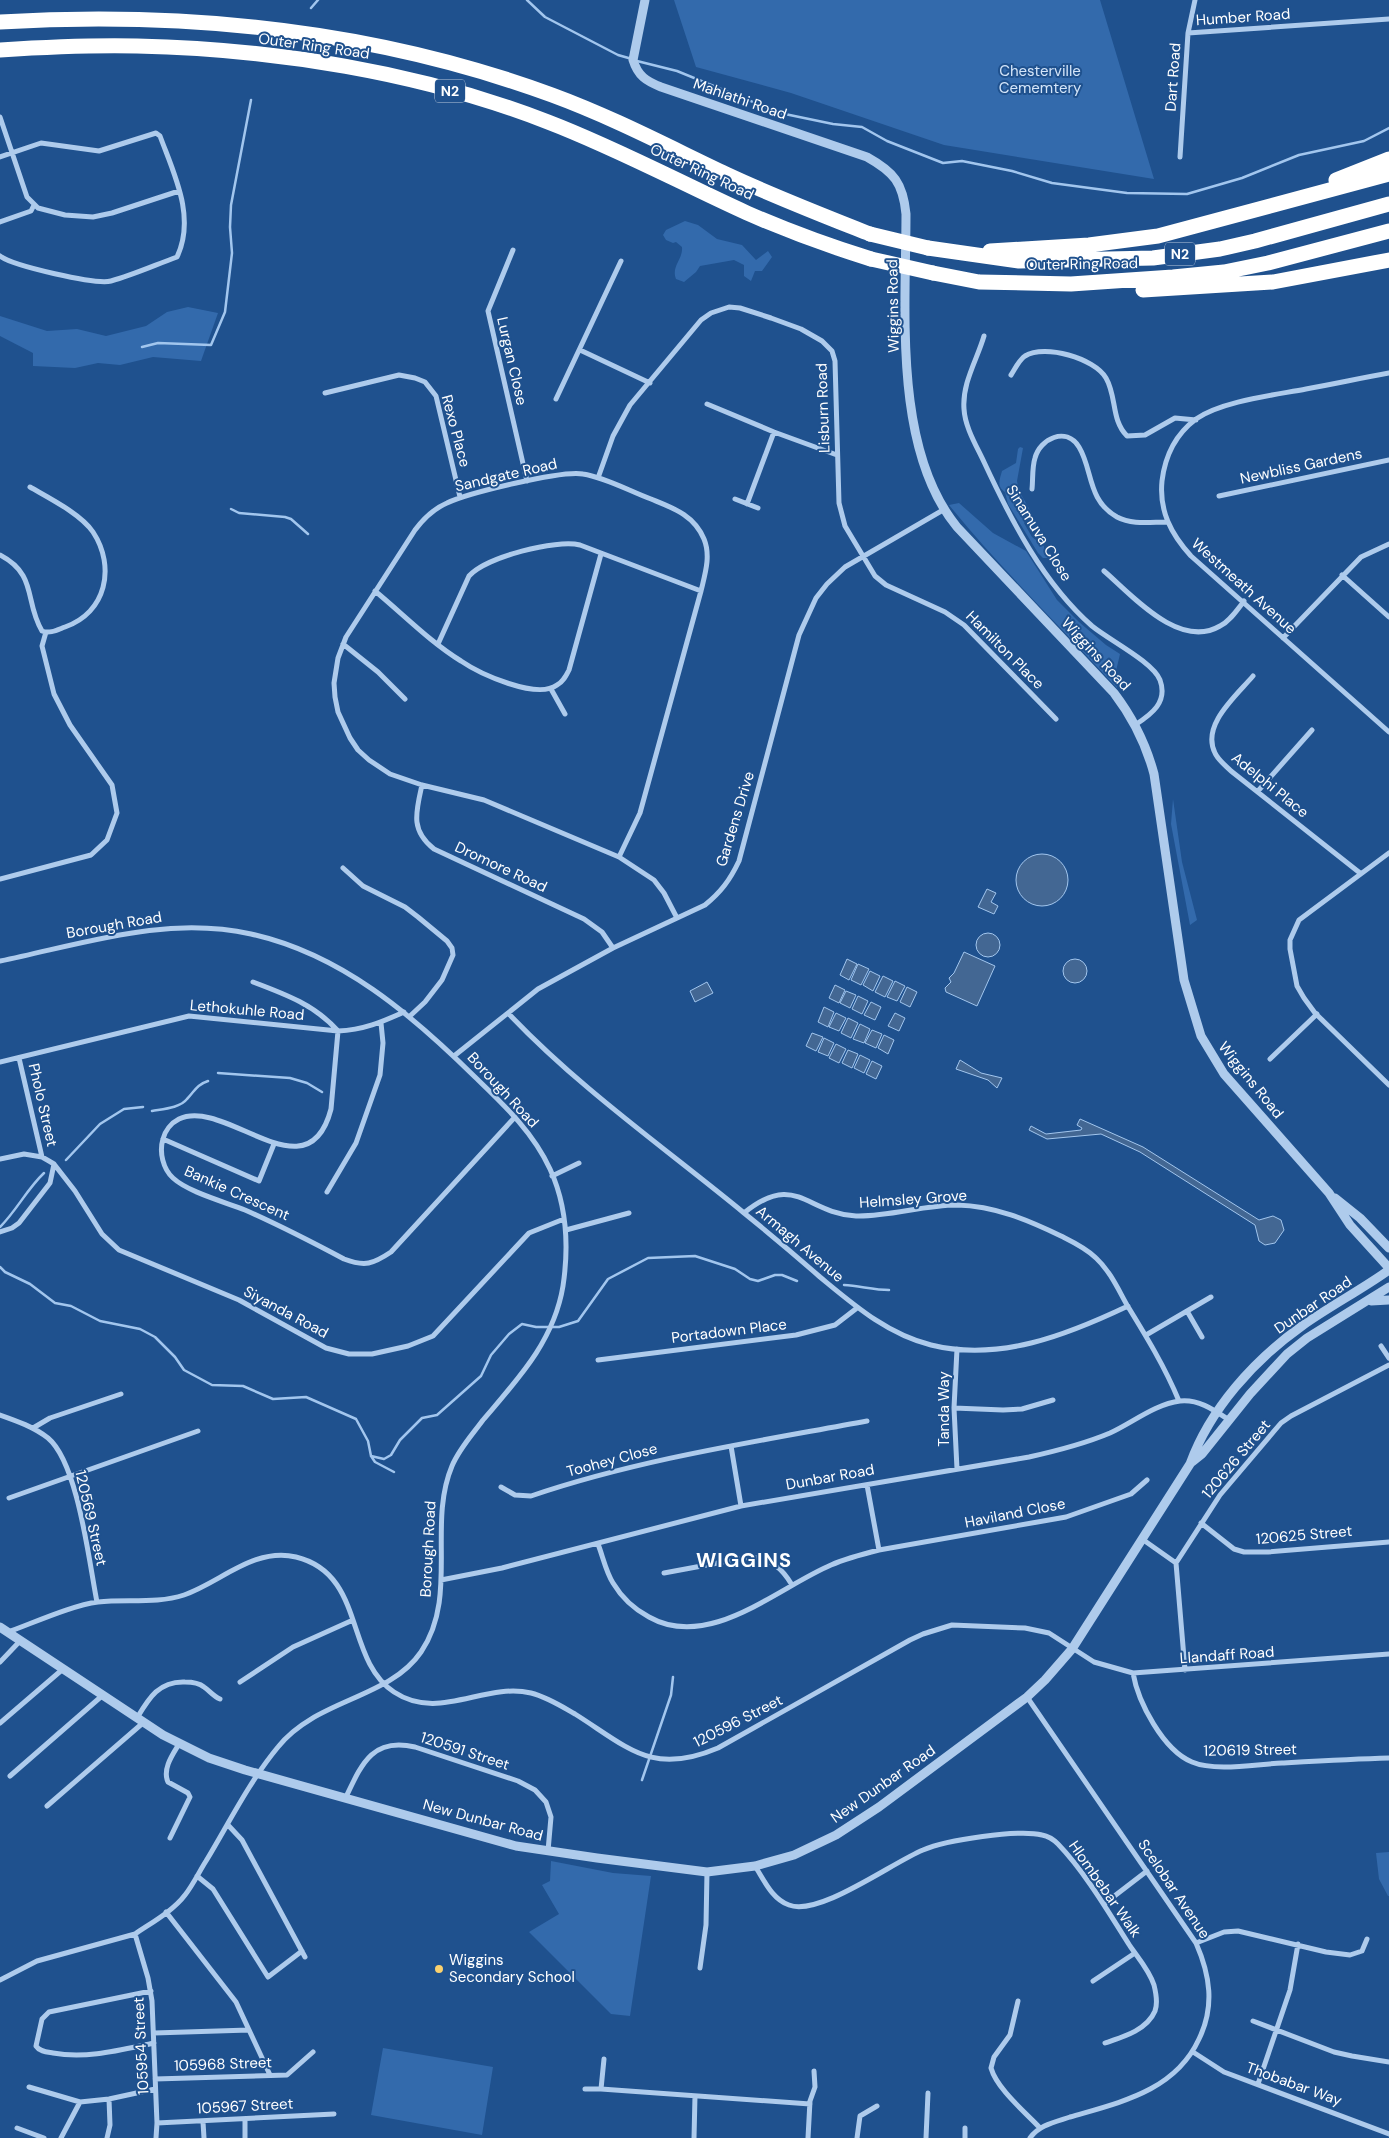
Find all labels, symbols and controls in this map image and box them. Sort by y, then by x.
street label: Humber Road [1195,4,1291,30]
street label: Outer Ring Road [257,28,371,64]
street label: Dart Road [1161,42,1185,112]
park label: Chesterville Cememtery [999,61,1082,98]
street label: Mahlathi Road [691,74,789,124]
road number: N2 [435,80,465,102]
street label: Outer Ring Road [647,139,757,205]
road number: N2 [1165,242,1195,266]
street label: Outer Ring Road [1026,253,1138,275]
street label: Wiggins Road [882,259,904,353]
street label: Lurgan Close [492,315,532,407]
street label: Lisburn Road [811,363,835,453]
street label: Rexo Place [437,393,475,469]
street label: Newbliss Gardens [1238,443,1364,489]
street label: Sandgate Road [453,454,559,496]
street label: Sinamuva Close [1001,481,1077,585]
street label: Westmeath Avenue [1187,534,1301,638]
street label: Hamilton Place [961,606,1049,694]
street label: Wiggins Road [1057,613,1135,695]
street label: Adelphi Place [1227,748,1313,822]
street label: Gardens Drive [711,769,759,869]
street label: Dromore Road [452,837,550,897]
street label: Borough Road [65,907,163,943]
street label: Lethokuhle Road [189,995,305,1025]
street label: Wiggins Road [1214,1037,1288,1123]
street label: Borough Road [463,1048,543,1132]
street label: Pholo Street [24,1061,62,1149]
street label: Bankie Crescent [181,1161,293,1225]
street label: Helmsley Grove [858,1185,968,1213]
street label: Armagh Avenue [752,1201,848,1287]
street label: Dunbar Road [1270,1272,1356,1338]
street label: Siyanda Road [240,1281,332,1343]
street label: Portadown Place [670,1314,788,1348]
street label: Tanda Way [934,1371,954,1447]
street label: 120626 Street [1197,1415,1275,1503]
street label: Toohey Close [564,1438,660,1482]
street label: Dunbar Road [784,1459,876,1495]
street label: 120569 Street [70,1468,112,1568]
street label: Haviland Close [963,1493,1067,1533]
street label: Borough Road [415,1500,441,1598]
street label: 120625 Street [1255,1521,1353,1549]
district label: WIGGINS [696,1547,792,1573]
street label: Llandaff Road [1179,1642,1275,1668]
street label: 120596 Street [690,1690,786,1752]
street label: 120591 Street [418,1727,512,1775]
street label: 120619 Street [1203,1739,1297,1761]
street label: New Dunbar Road [827,1740,939,1828]
street label: New Dunbar Road [421,1794,545,1846]
street label: Scelobar Avenue [1133,1835,1215,1943]
street label: Hlombebar Walk [1064,1837,1146,1942]
place label: Wiggins Secondary School [449,1950,575,1987]
marker: Wiggins Secondary School [433,1963,445,1975]
street label: 105954 Street [128,1997,154,2095]
street label: 105968 Street [174,2052,272,2076]
street label: Thobabar Way [1243,2057,1345,2111]
street label: 105967 Street [196,2093,294,2119]

